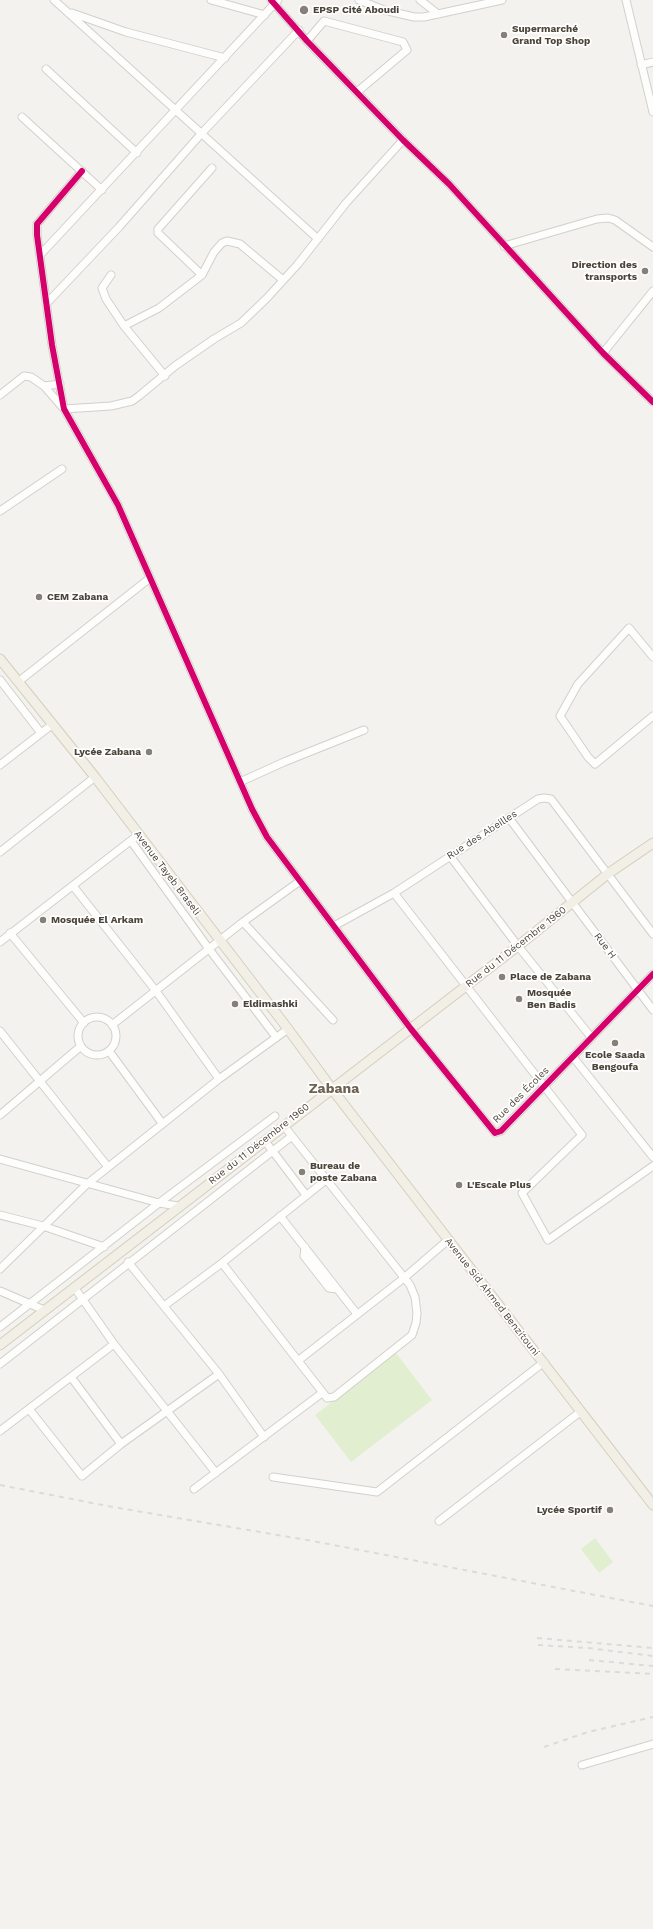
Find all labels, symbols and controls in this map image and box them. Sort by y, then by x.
marker: EPSP Cité Aboudi [298,4,310,16]
place label: EPSP Cité Aboudi [313,4,399,16]
place label: Supermarché Grand Top Shop [512,23,590,46]
marker: Supermarché Grand Top Shop [499,30,509,40]
place label: Direction des transports [572,259,637,282]
marker: Direction des transports [640,266,650,276]
place label: CEM Zabana [47,591,108,603]
marker: CEM Zabana [34,592,44,602]
place label: Lycée Zabana [74,746,141,758]
marker: Lycée Zabana [144,747,154,757]
street label: Rue des Abeilles [445,808,519,862]
street label: Avenue Tayeb Braseli [131,828,203,918]
street label: Rue du 11 Décembre 1960 [463,904,569,990]
place label: Mosquée El Arkam [51,914,143,926]
marker: Mosquée El Arkam [38,915,48,925]
street label: Rue H [591,931,619,961]
place label: Place de Zabana [510,971,591,983]
marker: Place de Zabana [497,972,507,982]
place label: Mosquée Ben Badis [527,987,576,1010]
marker: Mosquée Ben Badis [514,994,524,1004]
place label: Eldimashki [243,998,298,1010]
marker: Eldimashki [230,999,240,1009]
marker: Ecole Saada Bengoufa [610,1038,620,1048]
place label: Ecole Saada Bengoufa [585,1049,645,1072]
street label: Rue des Écoles [490,1064,552,1126]
district label: Zabana [309,1081,359,1097]
street label: Rue du 11 Décembre 1960 [206,1101,312,1187]
place label: Bureau de poste Zabana [310,1160,377,1184]
marker: Bureau de poste Zabana [297,1167,307,1177]
place label: L'Escale Plus [467,1179,531,1191]
marker: L'Escale Plus [454,1180,464,1190]
street label: Avenue Sid Ahmed Benzitouni [442,1235,542,1359]
place label: Lycée Sportif [537,1504,602,1516]
marker: Lycée Sportif [605,1505,615,1515]

